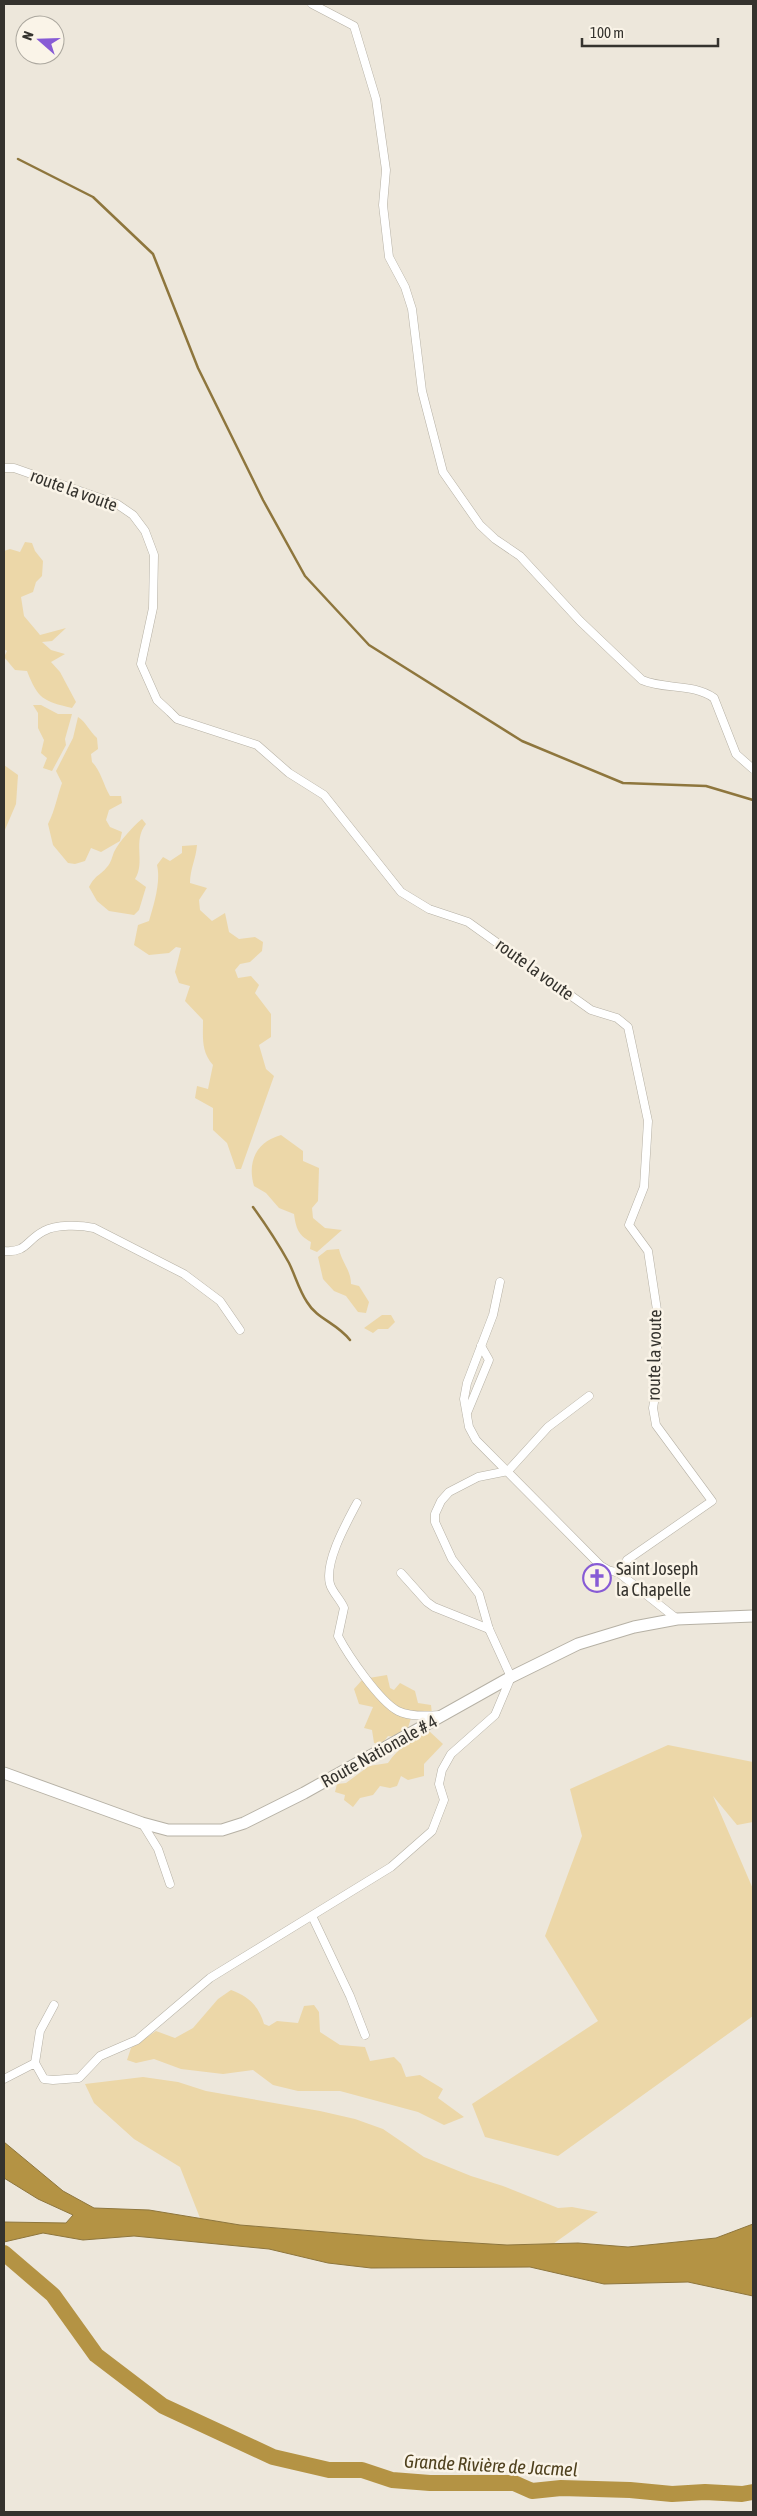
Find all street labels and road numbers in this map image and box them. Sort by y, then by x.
street label: route la voute [28,465,120,515]
street label: route la voute [492,934,578,1004]
street label: route la voute [643,1309,665,1401]
street label: Route Nationale # 4 [317,1710,441,1792]

